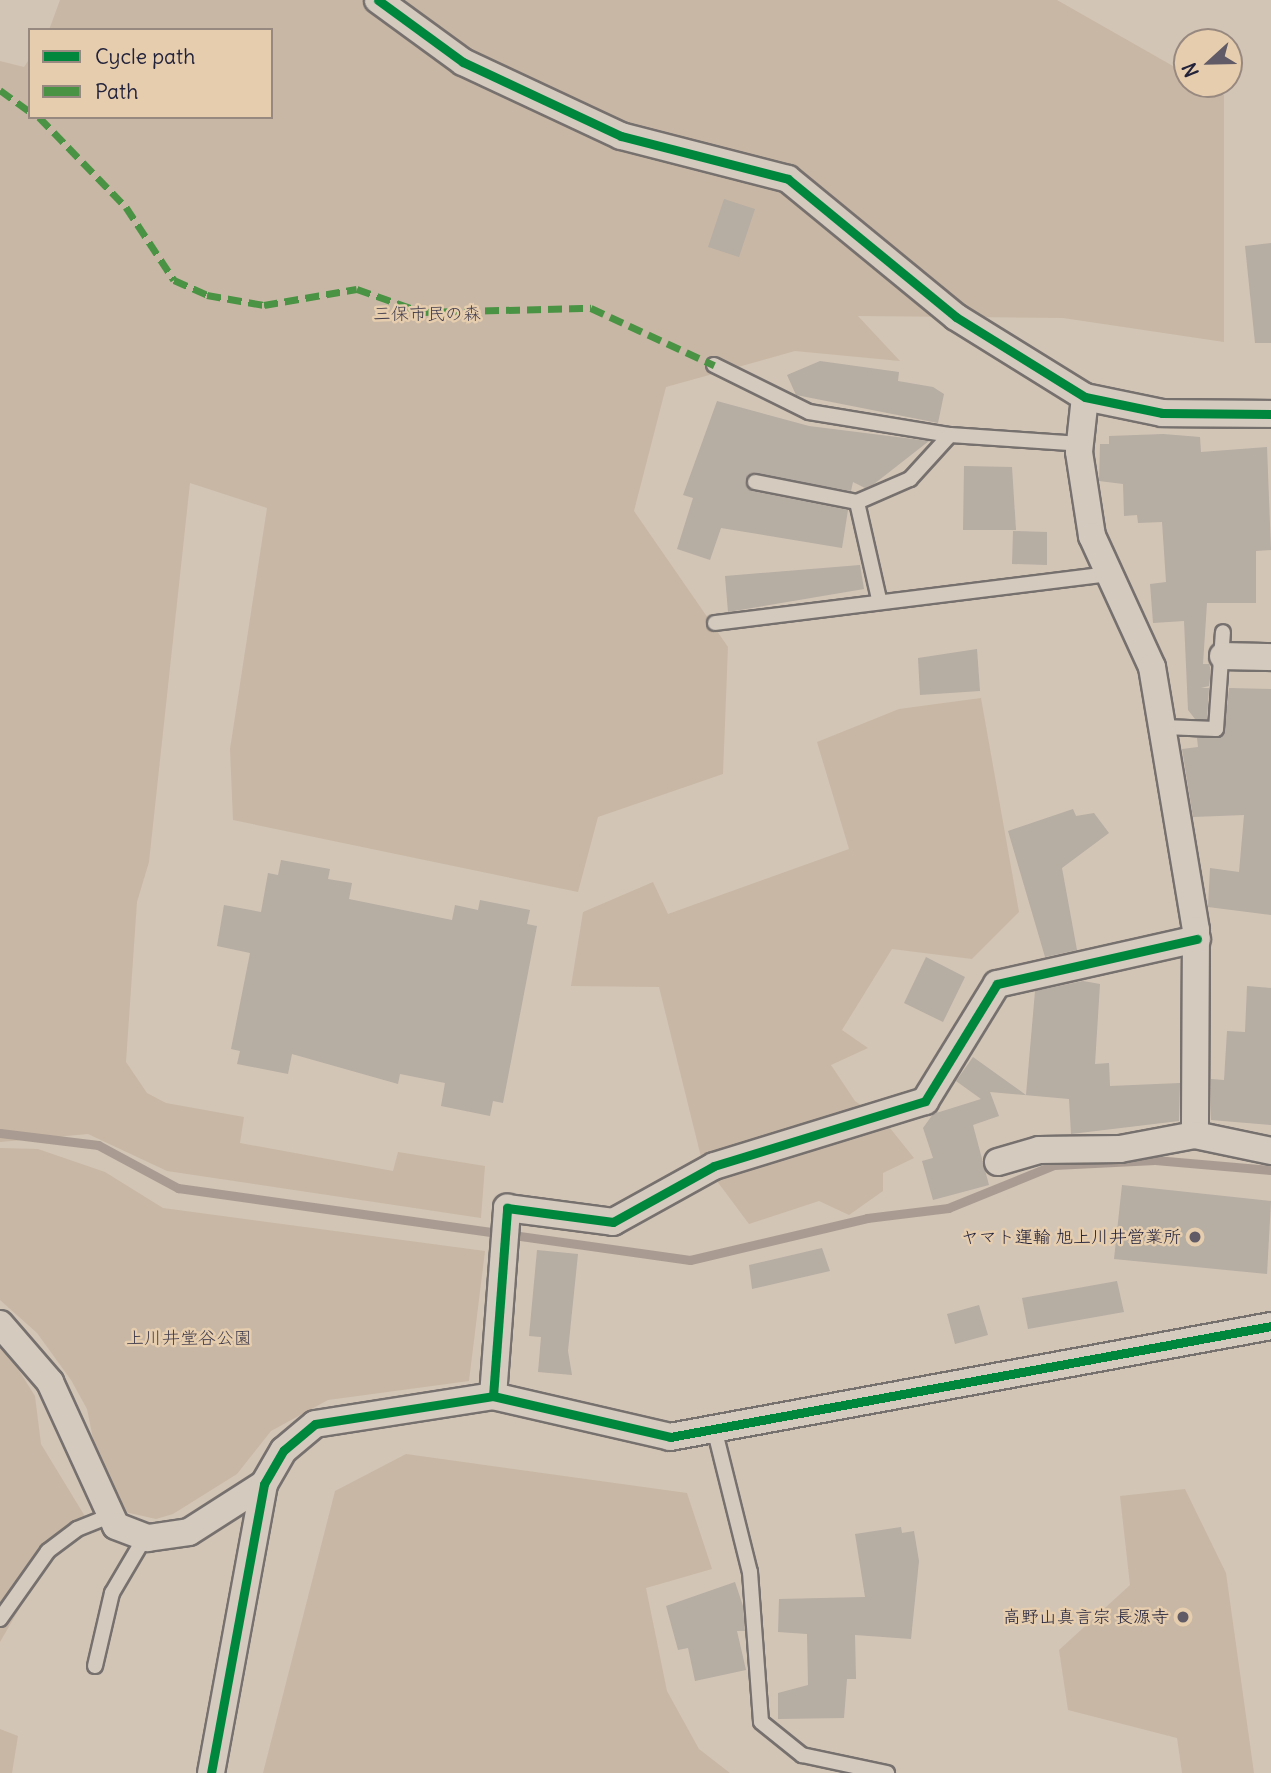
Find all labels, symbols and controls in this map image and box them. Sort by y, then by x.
legend [28,28,273,119]
north arrow [1173,28,1243,98]
text: Cycle path [95,43,195,70]
text: N [1177,60,1204,81]
text: Path [95,78,138,105]
park label: 三保市民の森 [373,303,481,325]
place label: ヤマト運輸 旭上川井営業所 [961,1226,1181,1248]
marker: ヤマト運輸 旭上川井営業所 [1187,1229,1203,1245]
park label: 上川井堂谷公園 [126,1327,252,1349]
place label: 高野山真言宗 長源寺 [1003,1606,1169,1628]
marker: 高野山真言宗 長源寺 [1175,1609,1191,1625]

